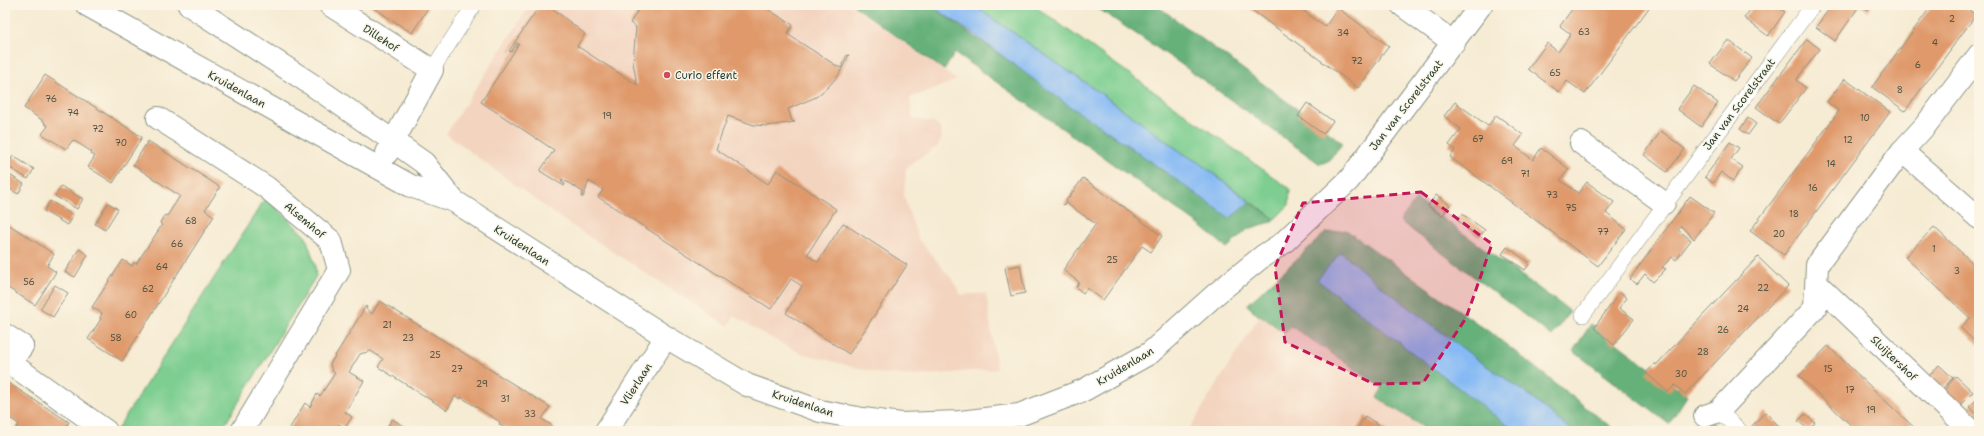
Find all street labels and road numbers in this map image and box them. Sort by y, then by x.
street label: Dillehof [360,21,403,56]
street label: Jan van Scorelstraat [1700,55,1779,153]
street label: Jan van Scorelstraat [1366,57,1447,154]
street label: Kruidenlaan [205,67,269,112]
street label: Alsemhof [281,199,329,243]
street label: Kruidenlaan [491,222,553,269]
street label: Sluijtershof [1867,332,1921,385]
street label: Kruidenlaan [1094,343,1157,389]
street label: Vlierlaan [617,360,656,409]
street label: Kruidenlaan [770,386,836,421]

